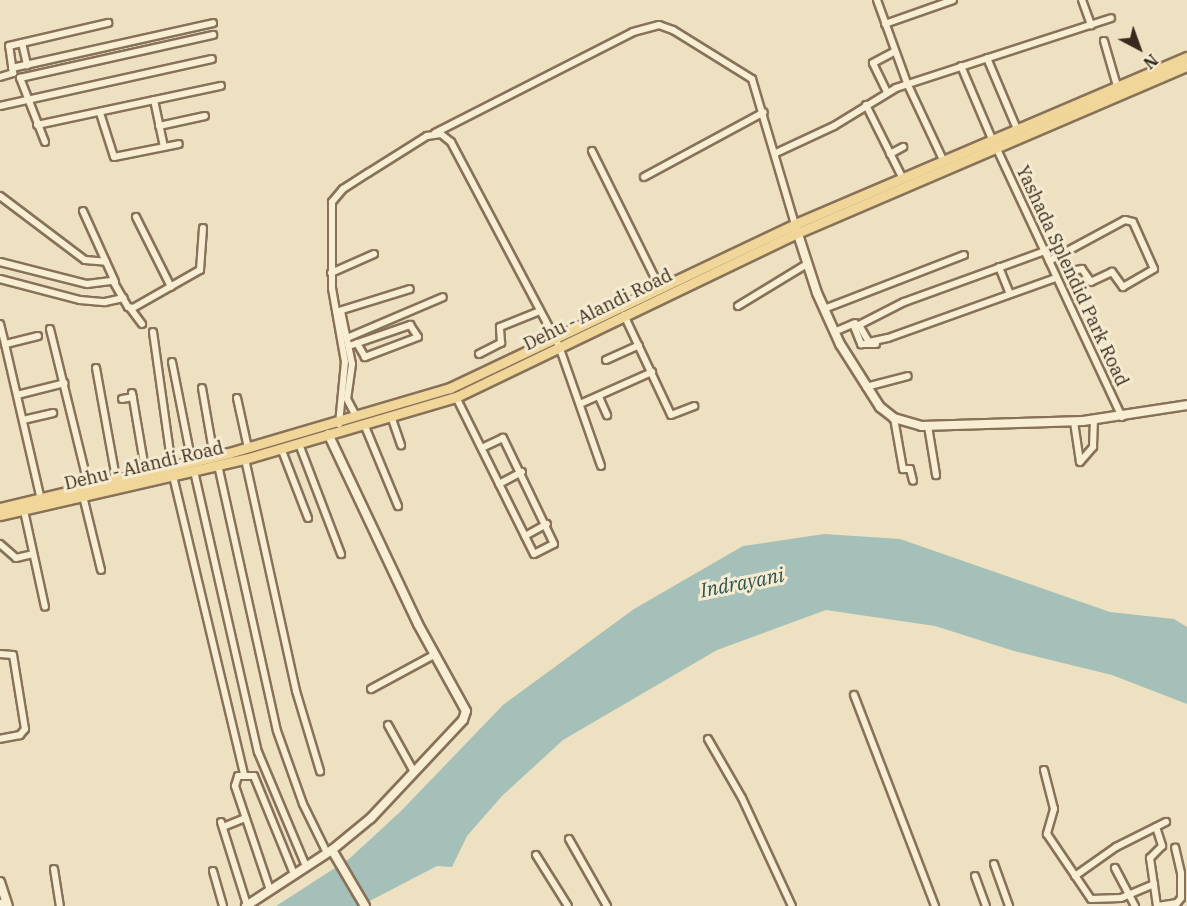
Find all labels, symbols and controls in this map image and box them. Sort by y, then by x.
north arrow [1109,18,1169,78]
text: N [1139,50,1162,73]
street label: Yashada Splendid Park Road [1011,162,1133,390]
street label: Dehu - Alandi Road [520,265,676,355]
street label: Dehu - Alandi Road [62,437,226,495]
water label: Indrayani [698,562,786,602]

